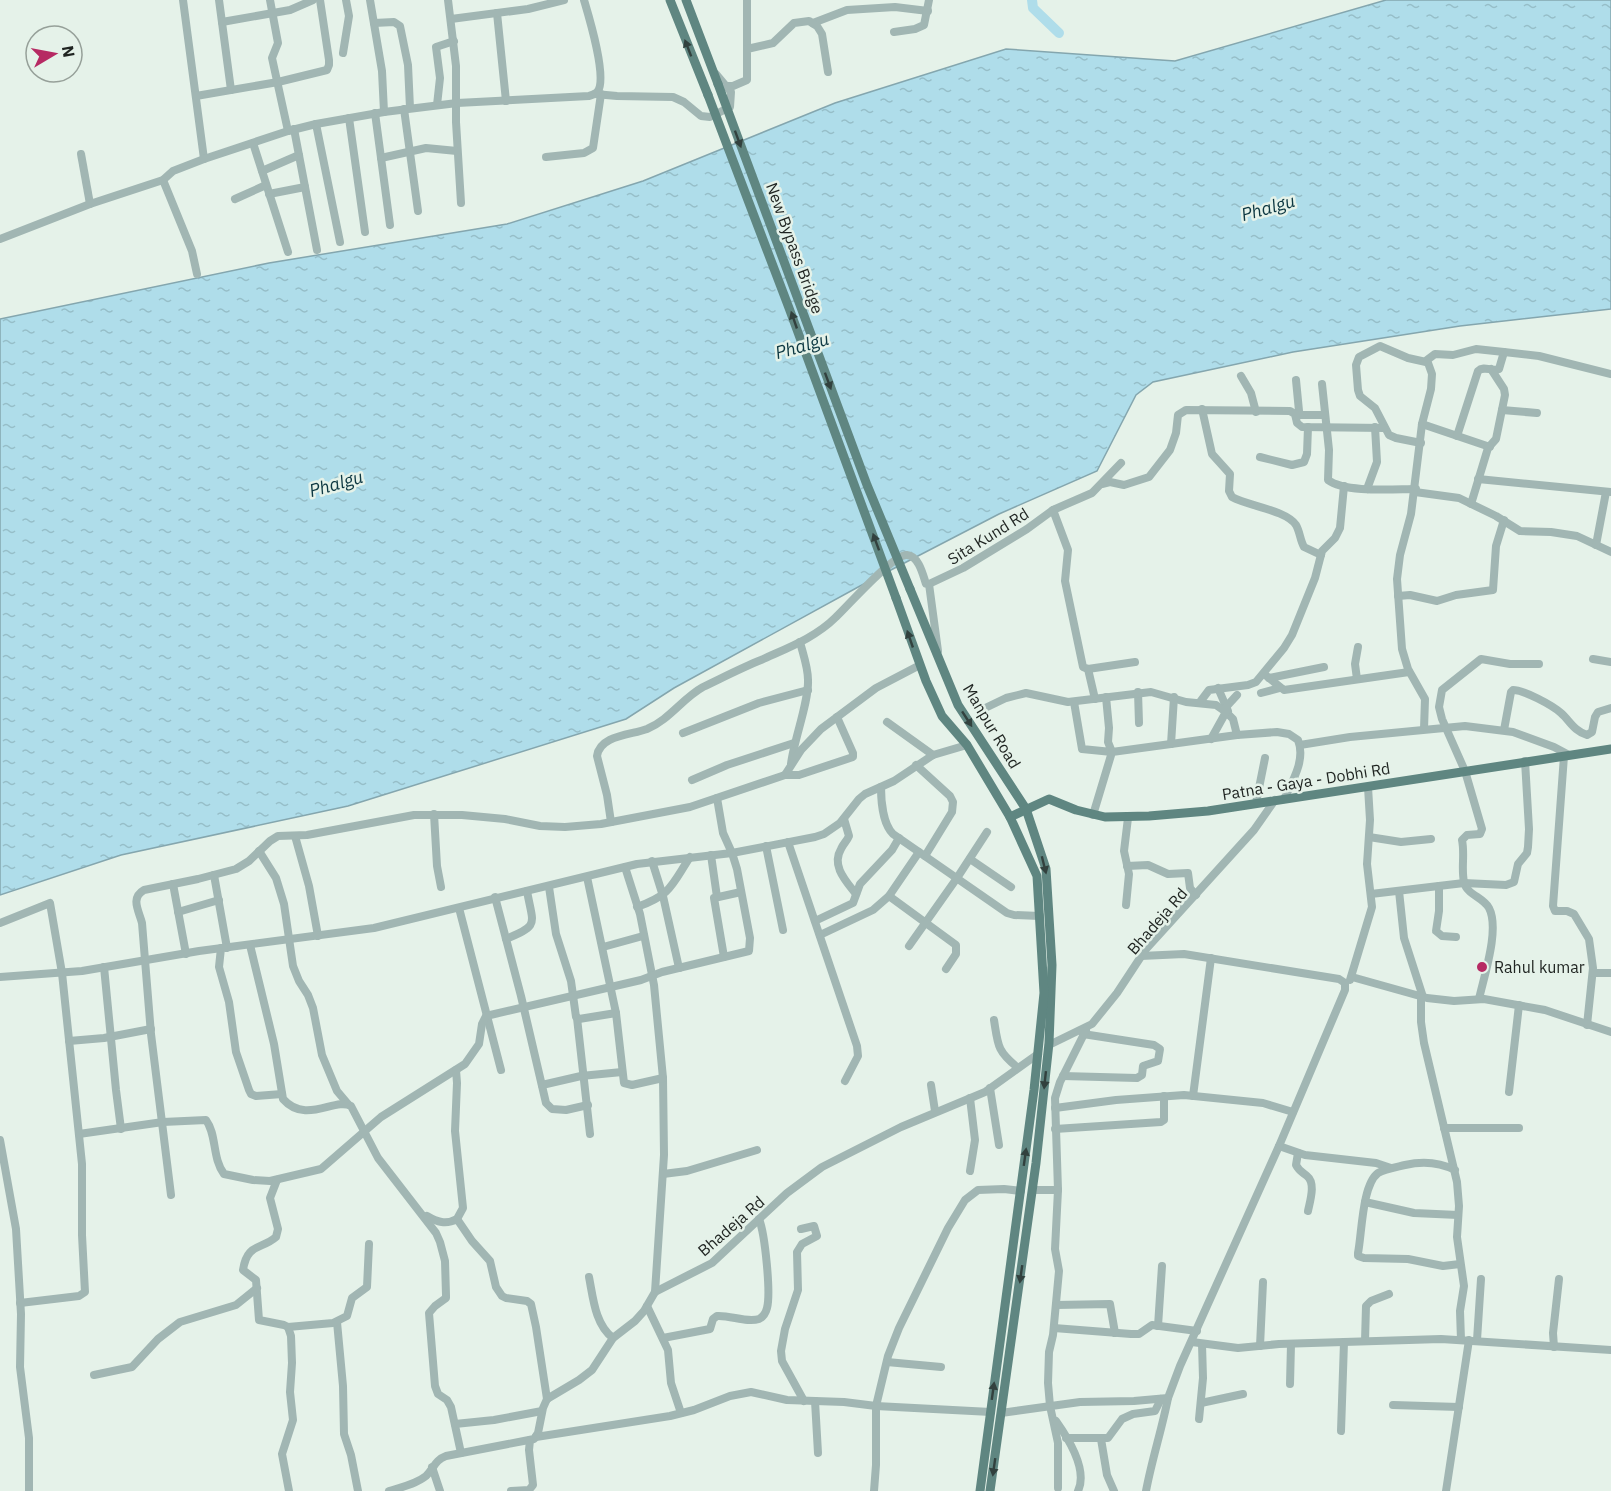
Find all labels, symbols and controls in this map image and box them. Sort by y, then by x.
north arrow [24,24,84,84]
one-way arrow [683,39,692,57]
text: N [58,44,80,59]
one-way arrow [734,130,743,148]
street label: New Bypass Bridge [762,180,828,317]
water label: Phalgu [1238,189,1298,226]
one-way arrow [788,311,798,329]
water label: Phalgu [772,327,832,364]
one-way arrow [824,372,834,390]
water label: Phalgu [306,465,366,502]
street label: Sita Kund Rd [944,503,1032,569]
one-way arrow [871,533,881,551]
one-way arrow [905,630,915,648]
street label: Manpur Road [959,680,1025,772]
one-way arrow [962,711,973,727]
street label: Patna - Gaya - Dobhi Rd [1220,758,1392,804]
one-way arrow [1039,856,1049,874]
street label: Bhadeja Rd [1123,884,1191,958]
place label: Rahul kumar [1494,957,1585,977]
marker: Rahul kumar [1475,960,1489,974]
one-way arrow [1040,1071,1050,1090]
one-way arrow [1021,1147,1030,1166]
street label: Bhadeja Rd [694,1192,768,1260]
one-way arrow [1016,1264,1025,1283]
one-way arrow [989,1382,998,1401]
one-way arrow [989,1457,998,1476]

